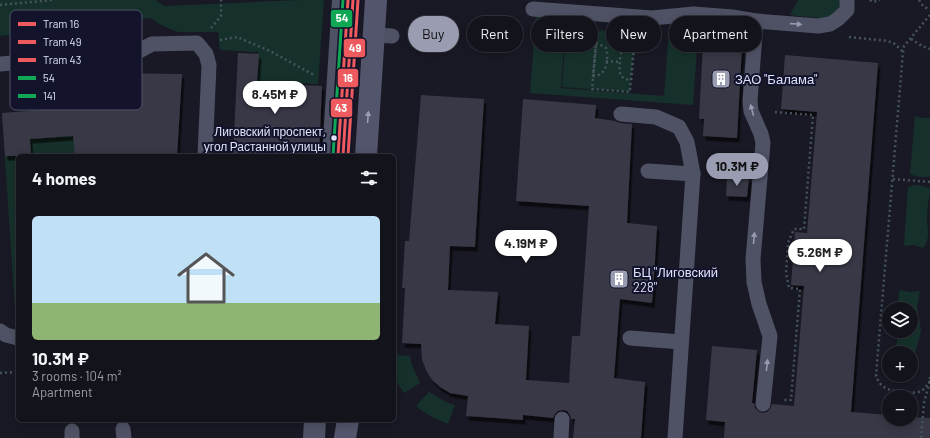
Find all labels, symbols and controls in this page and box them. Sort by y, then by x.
line badge: 54 [330,9,353,28]
legend [10,10,142,110]
text: 54 [336,11,349,24]
chip: Buy [408,16,459,52]
chip: Rent [467,16,523,52]
chip: Filters [531,16,598,52]
chip: New [606,16,661,52]
chip: Apartment [669,16,762,52]
text: Tram 16 [43,17,79,30]
one-way arrow [790,21,802,28]
text: Tram 49 [43,35,82,48]
line badge: 49 [343,38,366,58]
text: 49 [349,41,361,54]
text: Tram 43 [43,53,81,66]
line badge: 16 [337,68,359,88]
building icon: ЗАО "Балама" [710,68,732,90]
text: 54 [43,71,55,84]
text: 16 [343,71,353,84]
place label: ЗАО "Балама" [735,71,818,87]
pin: 8.45M ₽ [238,81,312,115]
text: 8.45M ₽ [252,86,298,102]
text: 141 [43,89,56,102]
line badge: 43 [330,98,353,118]
text: 43 [335,101,347,114]
one-way arrow [749,104,755,116]
one-way arrow [365,111,372,123]
place label: Лиговский проспект, угол Растанной улицы [204,124,326,154]
marker: Лиговский проспект, угол Растанной улицы [329,133,339,143]
pin: 10.3M ₽ [700,153,774,187]
text: 10.3M ₽ [715,158,759,174]
icon: filters [358,167,380,189]
text: 4 homes [32,168,96,188]
pin: 4.19M ₽ [489,230,563,264]
one-way arrow [751,232,758,244]
text: 4.19M ₽ [504,235,548,251]
pin: 5.26M ₽ [783,239,857,273]
icon: home [170,242,242,314]
text: 5.26M ₽ [797,244,843,260]
place label: БЦ "Лиговский 228" [633,264,718,295]
building icon: БЦ "Лиговский 228" [608,268,630,290]
map controls [882,302,918,426]
button: layers [882,302,918,338]
button: + [882,346,918,382]
text: 10.3M ₽ [32,348,89,368]
one-way arrow [764,359,771,371]
text: 3 rooms · 104 m² [32,368,122,384]
text: Apartment [32,384,93,400]
button: − [882,390,918,426]

